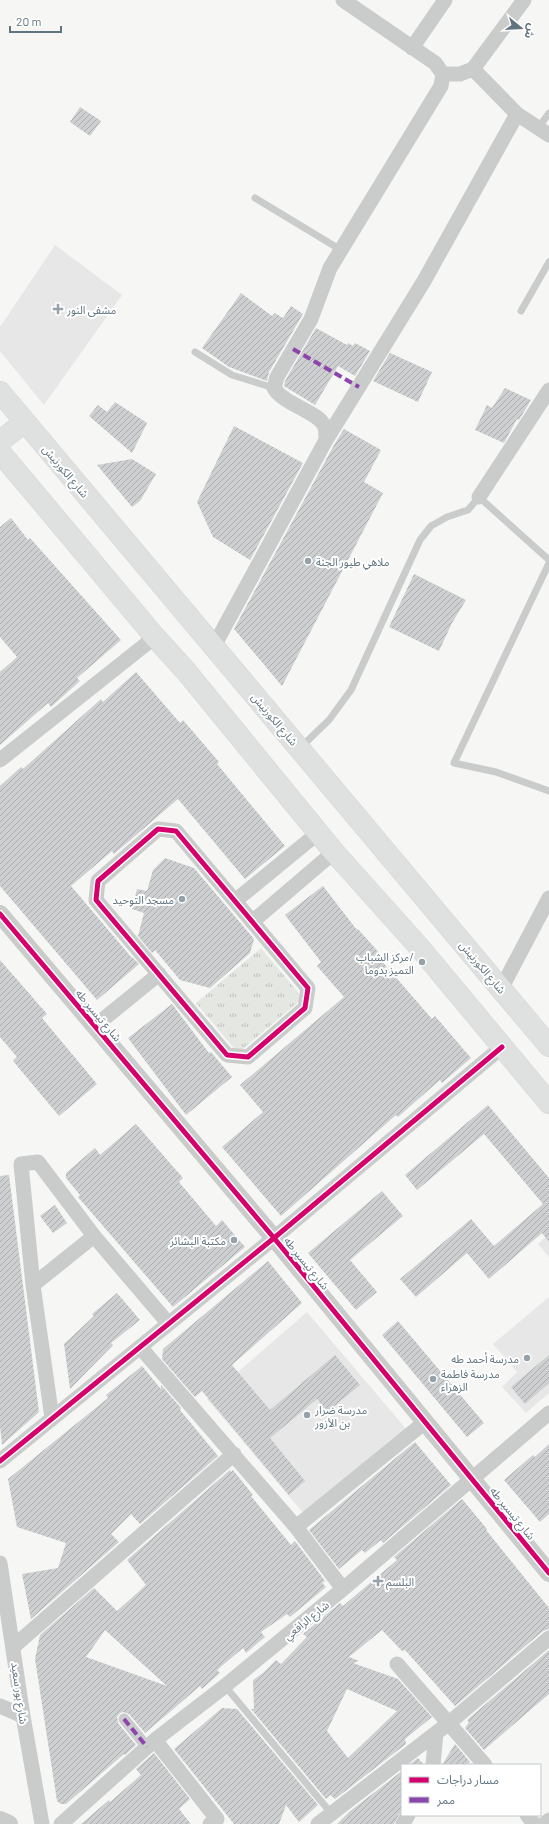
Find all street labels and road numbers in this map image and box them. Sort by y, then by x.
street label: شارع الكورنيش [39,442,92,502]
street label: شارع الكورنيش [248,690,301,750]
street label: شارع الكورنيش [456,938,509,998]
street label: شارع تيسير طه [72,986,125,1045]
street label: شارع تيسير طه [280,1234,332,1293]
street label: شارع تيسير طه [486,1484,538,1543]
street label: شارع الرافعي [281,1598,334,1645]
street label: شارع بور سعيد [7,1661,31,1725]

